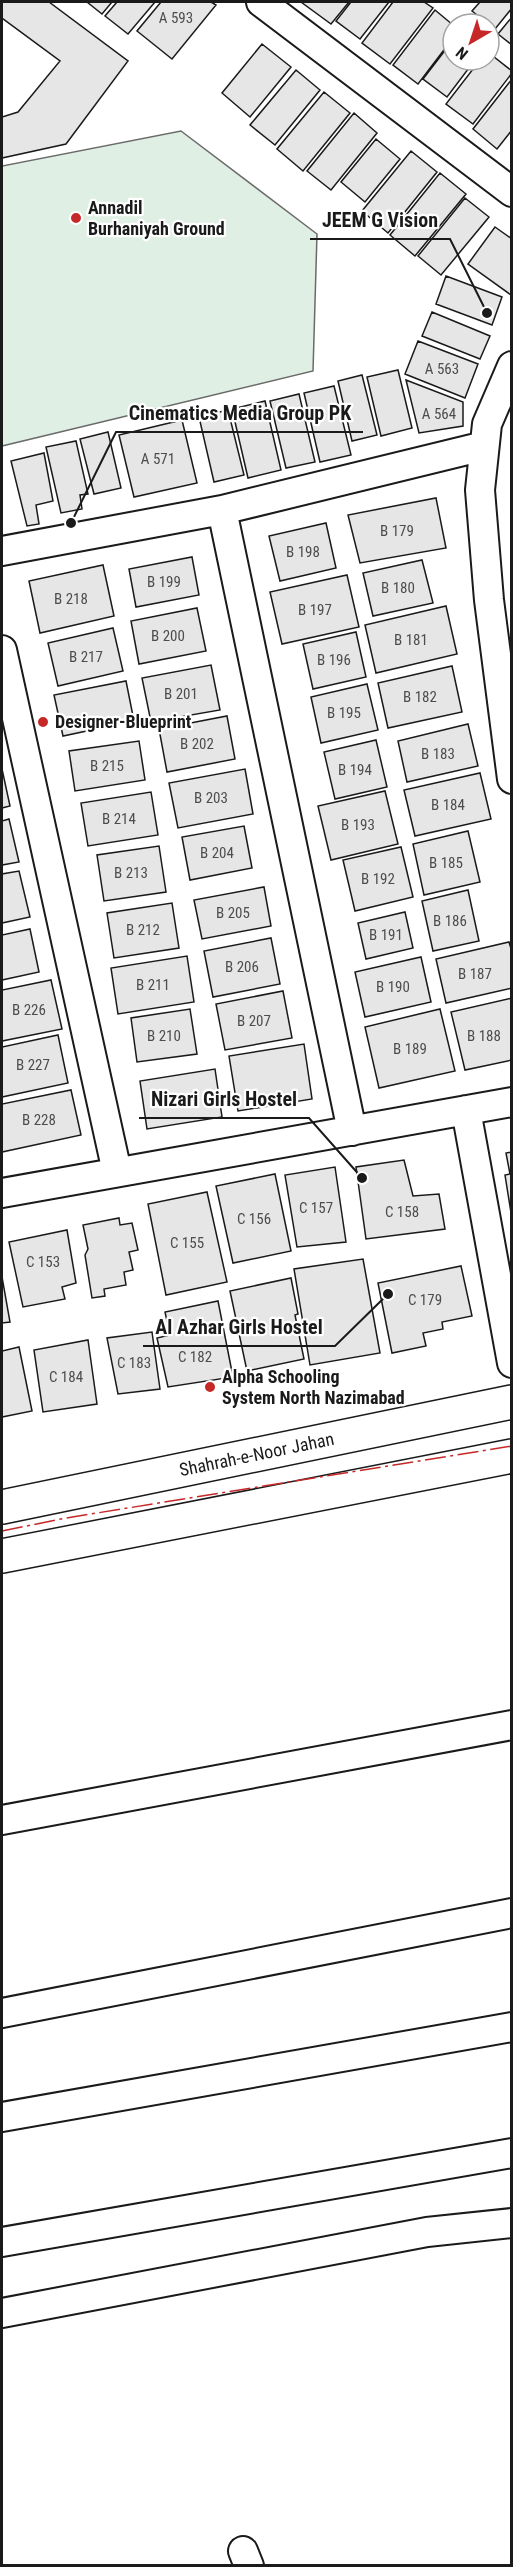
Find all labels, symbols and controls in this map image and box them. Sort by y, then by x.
house number: A 593 [159,9,193,27]
north arrow [441,12,501,72]
text: N [452,43,472,64]
place label: Annadil Burhaniyah Ground [88,197,225,239]
callout: JEEM G Vision [310,201,450,239]
text: JEEM G Vision [322,208,438,232]
marker: Annadil Burhaniyah Ground [69,211,83,225]
house number: A 563 [425,360,459,378]
callout: Cinematics Media Group PK [116,394,363,432]
text: Cinematics Media Group PK [129,401,352,425]
house number: A 564 [422,405,456,423]
house number: A 571 [141,450,175,468]
house number: B 179 [380,522,414,540]
house number: B 198 [286,543,320,561]
house number: B 199 [147,573,181,591]
house number: B 180 [381,579,415,597]
house number: B 218 [54,590,88,608]
house number: B 197 [298,601,332,619]
house number: B 200 [151,627,185,645]
house number: B 181 [394,631,428,649]
house number: B 217 [69,648,103,666]
house number: B 196 [317,651,351,669]
house number: B 201 [164,685,198,703]
house number: B 182 [403,688,437,706]
house number: B 195 [327,704,361,722]
place label: Designer-Blueprint [55,711,192,732]
marker: Designer-Blueprint [36,715,50,729]
house number: B 202 [180,735,214,753]
house number: B 183 [421,745,455,763]
house number: B 215 [90,757,124,775]
house number: B 194 [338,761,372,779]
house number: B 203 [194,789,228,807]
house number: B 184 [431,796,465,814]
house number: B 214 [102,810,136,828]
house number: B 193 [341,816,375,834]
house number: B 204 [200,844,234,862]
house number: B 185 [429,854,463,872]
house number: B 213 [114,864,148,882]
house number: B 192 [361,870,395,888]
house number: B 205 [216,904,250,922]
house number: B 186 [433,912,467,930]
house number: B 212 [126,921,160,939]
house number: B 191 [369,926,403,944]
house number: B 206 [225,958,259,976]
house number: B 187 [458,965,492,983]
house number: B 211 [136,976,170,994]
house number: B 190 [376,978,410,996]
house number: B 226 [12,1001,46,1019]
house number: B 207 [237,1012,271,1030]
house number: B 210 [147,1027,181,1045]
house number: B 188 [467,1027,501,1045]
house number: B 189 [393,1040,427,1058]
house number: B 227 [16,1056,50,1074]
callout: Nizari Girls Hostel [139,1080,309,1118]
text: Nizari Girls Hostel [151,1087,297,1111]
house number: B 228 [22,1111,56,1129]
house number: C 157 [299,1199,333,1217]
house number: C 158 [385,1203,419,1221]
house number: C 156 [237,1210,271,1228]
house number: C 155 [170,1234,204,1252]
house number: C 153 [26,1253,60,1271]
house number: C 179 [408,1291,442,1309]
callout: Al Azhar Girls Hostel [143,1308,335,1346]
text: Al Azhar Girls Hostel [155,1315,323,1339]
house number: C 182 [178,1348,212,1366]
house number: C 183 [117,1354,151,1372]
place label: Alpha Schooling System North Nazimabad [222,1366,405,1408]
house number: C 184 [49,1368,83,1386]
marker: Alpha Schooling System North Nazimabad [203,1380,217,1394]
street label: Shahrah-e-Noor Jahan [177,1428,336,1480]

